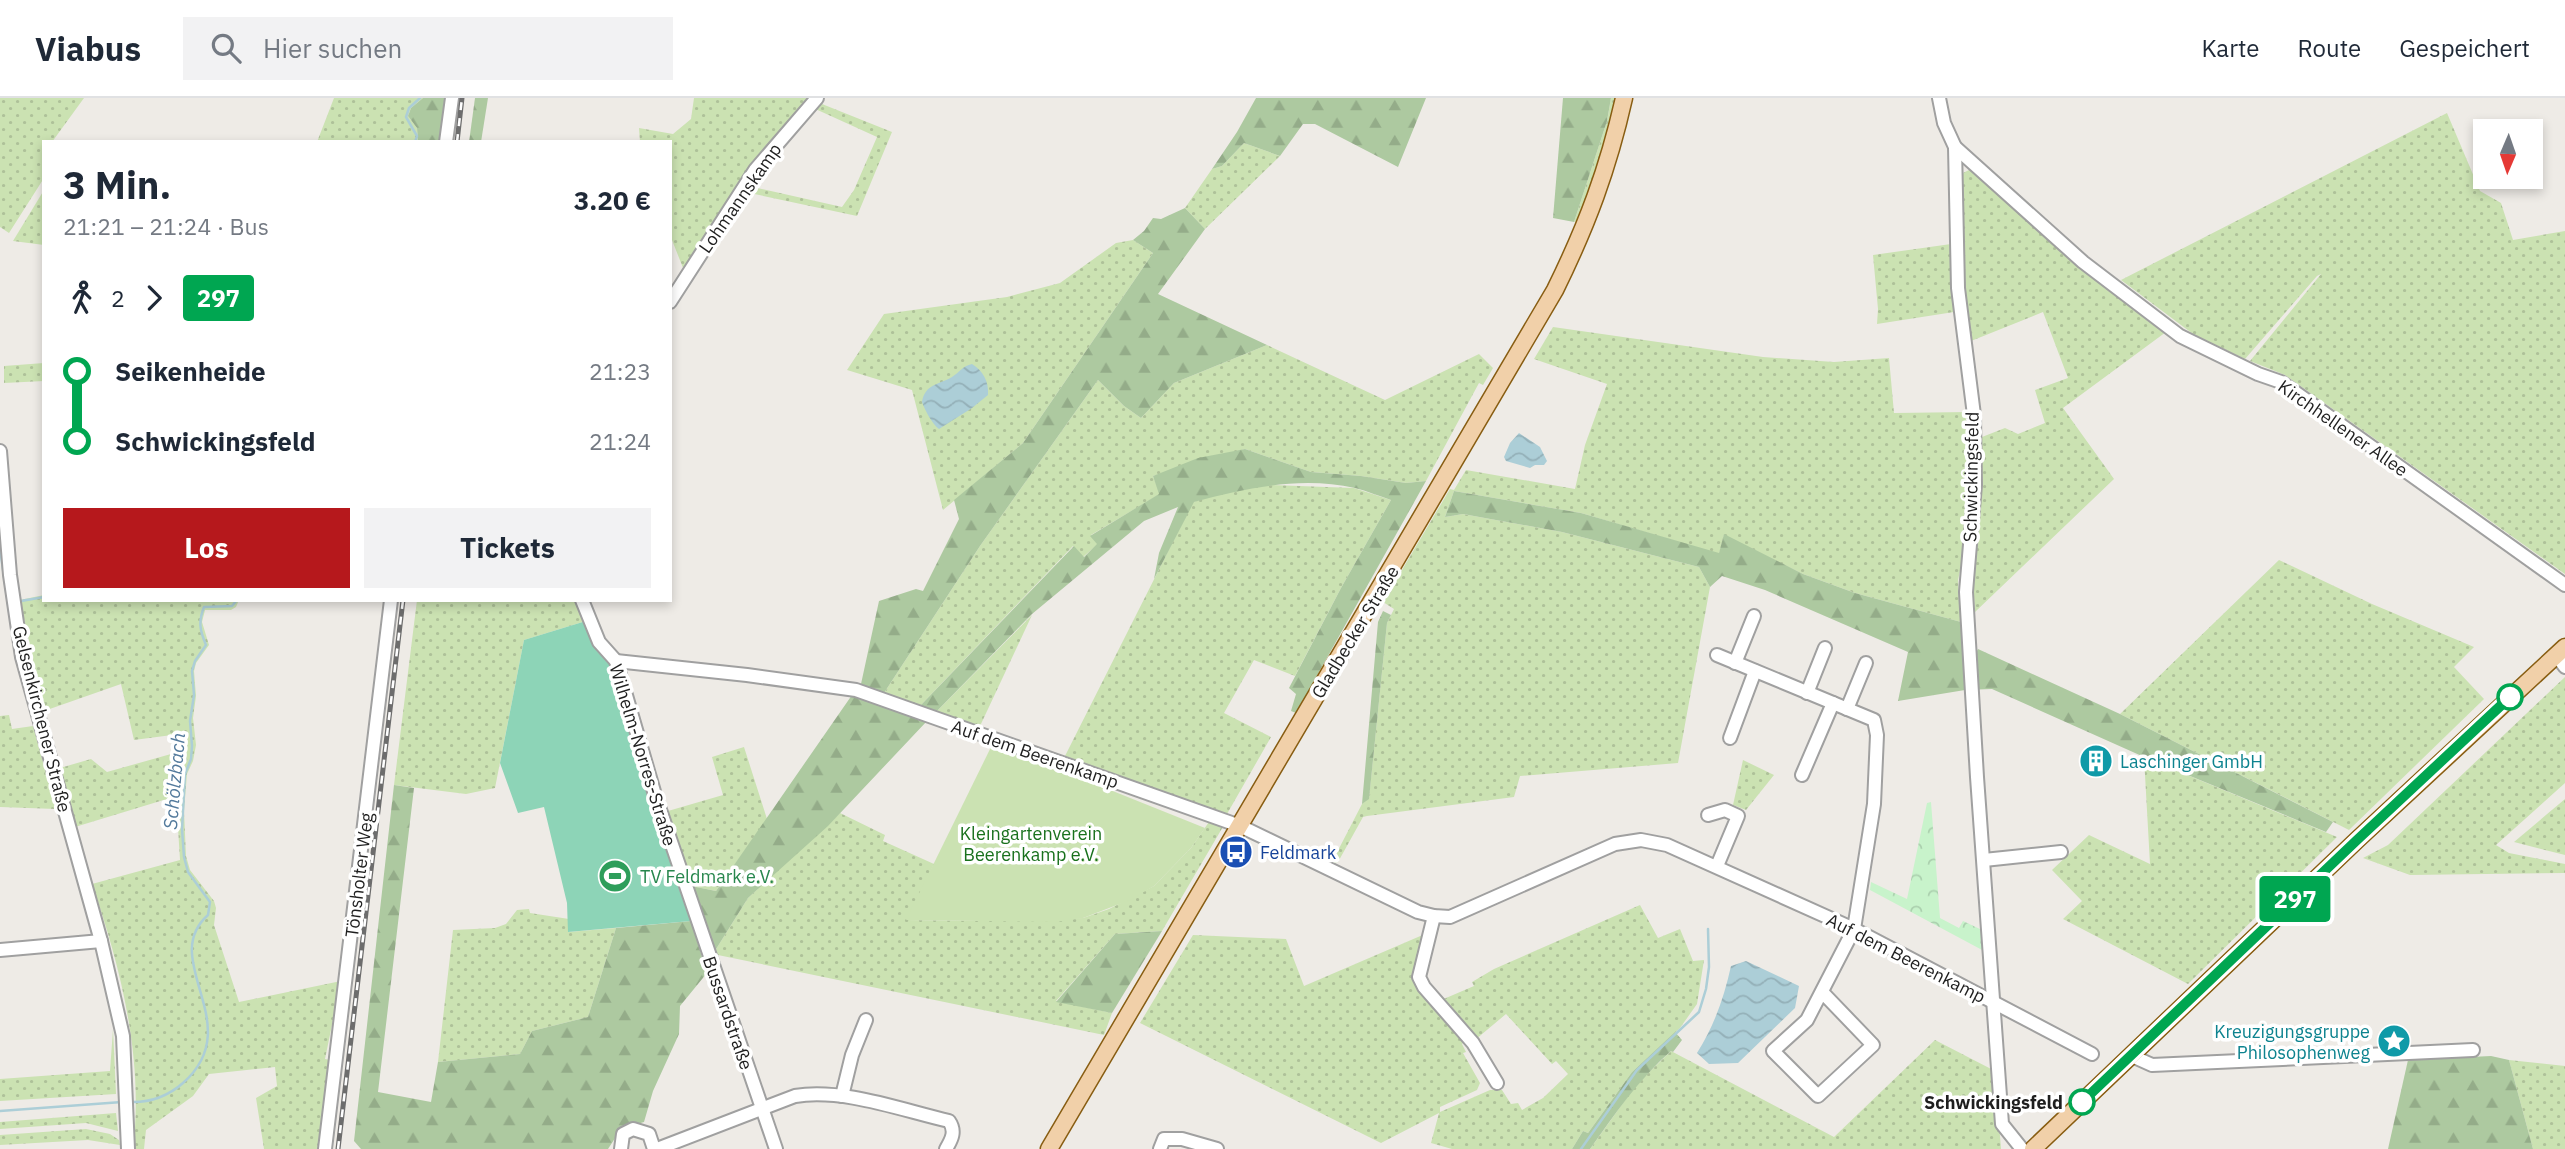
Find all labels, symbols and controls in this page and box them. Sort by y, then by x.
search box [183,17,673,80]
text: Viabus [35,27,141,70]
icon: search [207,29,245,67]
text: Hier suchen [263,31,402,65]
text: Karte [2201,32,2260,64]
text: Route [2298,32,2361,64]
text: Gespeichert [2399,32,2530,64]
north arrow [2473,119,2543,189]
map controls [2473,119,2543,189]
street label: Lohmannskamp [694,139,786,257]
text: 3 Min. [63,160,171,209]
text: 3.20 € [574,183,651,217]
text: 21:21 – 21:24 · Bus [63,211,269,241]
icon: walk [63,279,101,317]
icon: forward [135,279,173,317]
text: 297 [197,282,240,314]
text: 2 [111,283,125,313]
text: Seikenheide [115,354,266,388]
text: 21:23 [589,356,651,386]
street label: Kirchhellener Allee [2274,375,2413,481]
street label: Schwickingsfeld [1958,412,1984,542]
text: Schwickingsfeld [115,424,316,458]
text: 21:24 [589,426,651,456]
button: Los [63,508,350,588]
button: Tickets [364,508,651,588]
street label: Gladbecker Straße [1306,561,1404,703]
street label: Gelsenkirchener Straße [8,624,76,815]
street label: Wilhelm-Norres-Straße [604,661,682,849]
unlabelled marker [2497,684,2523,710]
street label: Auf dem Beerenkamp [948,715,1122,793]
water label: Schölzbach [158,732,190,830]
building icon: Laschinger GmbH [2077,742,2115,780]
place label: Laschinger GmbH [2120,750,2263,773]
street label: Tönsholter Weg [340,811,378,939]
park label: Kleingartenverein Beerenkamp e.V. [960,822,1102,866]
bus stop icon: Feldmark [1217,833,1255,871]
place label: Feldmark [1260,841,1337,864]
sports icon: TV Feldmark e.V. [596,857,634,895]
place label: TV Feldmark e.V. [640,865,774,888]
line badge: 297 [2255,876,2335,922]
text: 297 [2273,883,2317,915]
street label: Auf dem Beerenkamp [1823,908,1989,1008]
street label: Bussardstraße [698,953,758,1073]
place label: Kreuzigungsgruppe Philosophenweg [2214,1020,2370,1064]
place icon: Kreuzigungsgruppe Philosophenweg [2375,1022,2413,1060]
marker: Schwickingsfeld [2069,1089,2095,1115]
place label: Schwickingsfeld [1924,1091,2063,1114]

